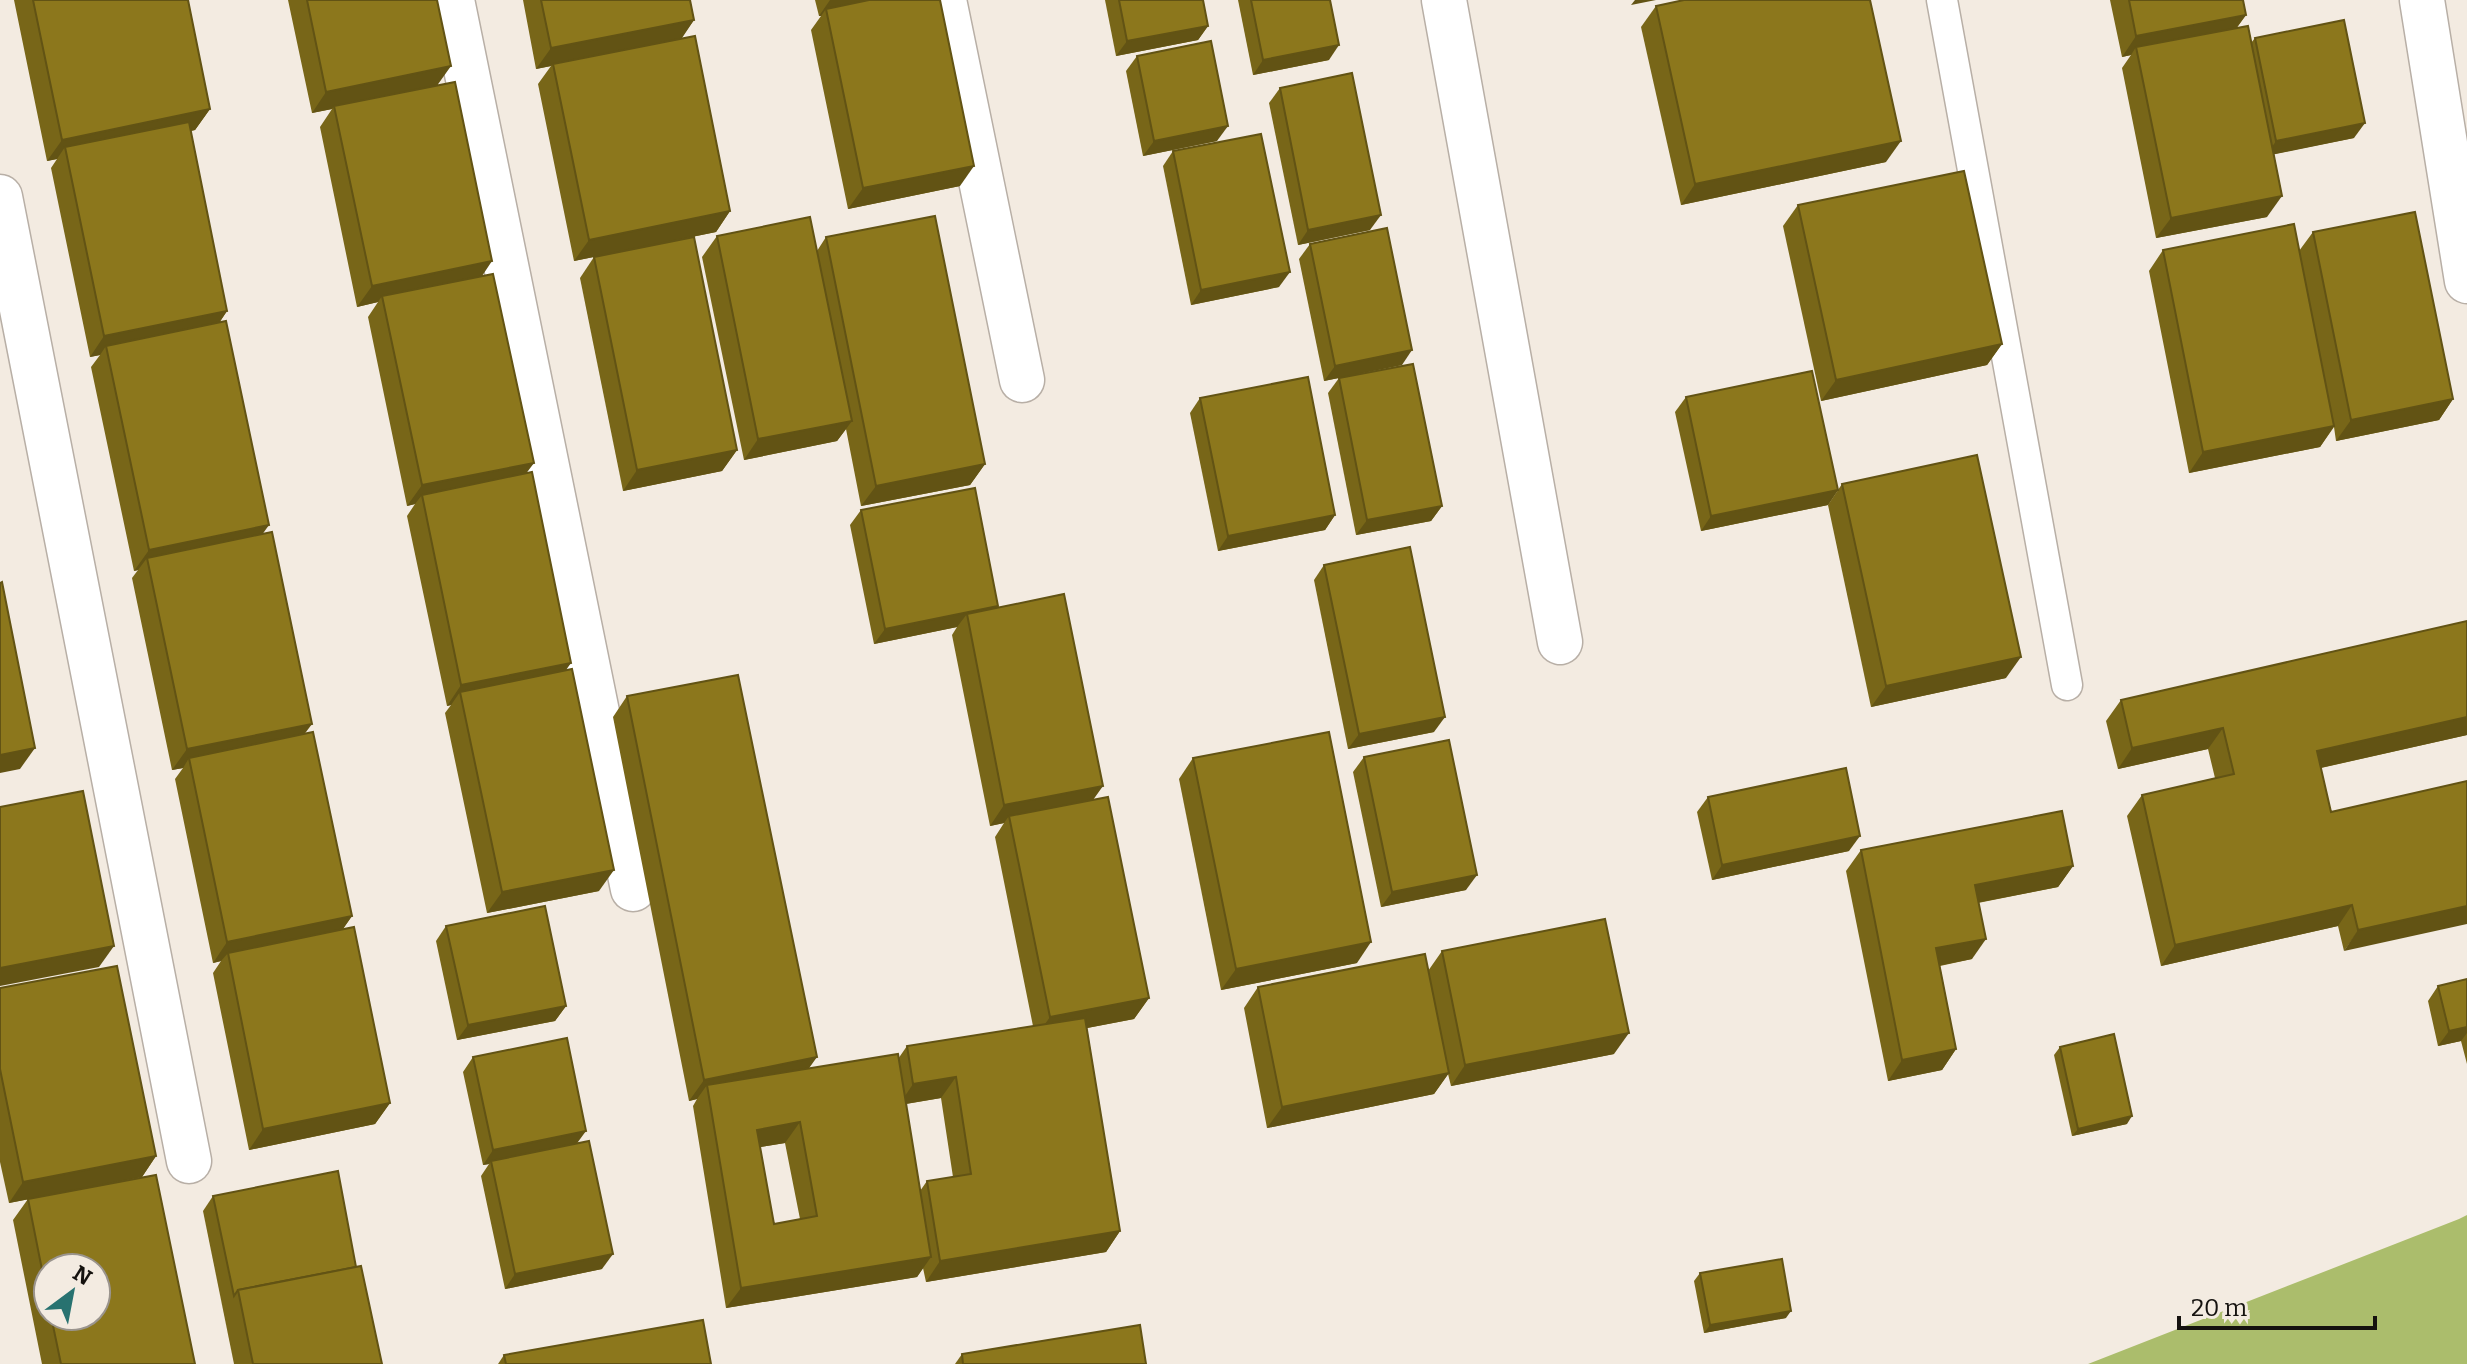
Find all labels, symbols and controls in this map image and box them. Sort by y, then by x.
north arrow [32,1252,112,1332]
text: N [68,1260,97,1291]
scale bar [2179,1280,2375,1330]
text: 20 m [2191,1294,2247,1322]

